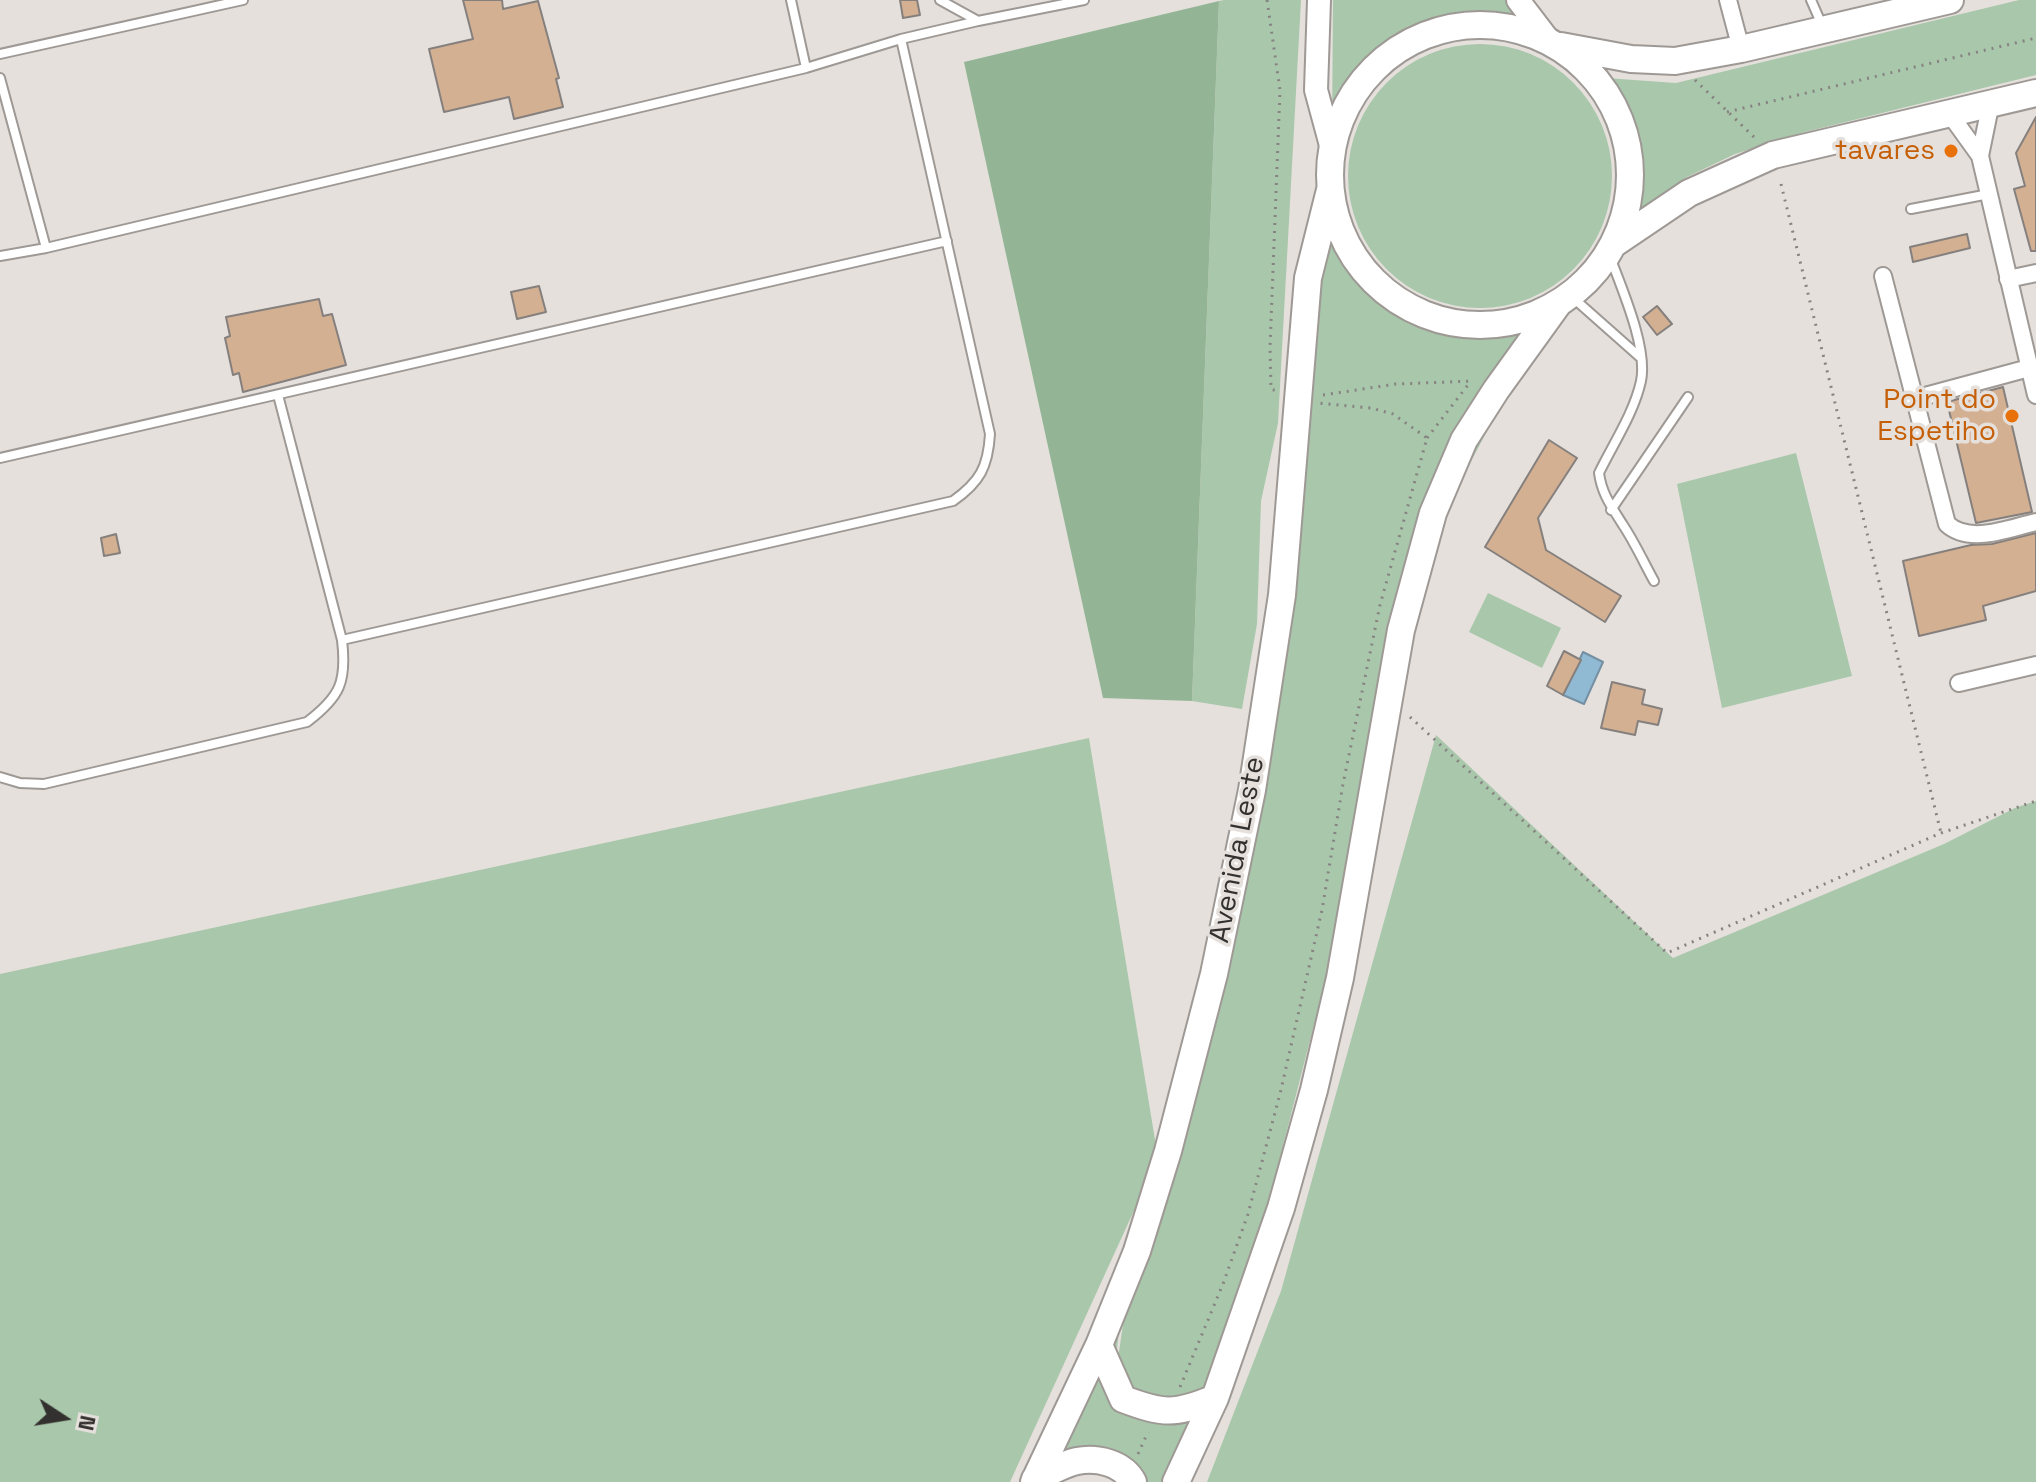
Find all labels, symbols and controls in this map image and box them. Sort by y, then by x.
place label: tavares [1835,134,1935,168]
marker: tavares [1942,142,1960,160]
place label: Point do Espetiho [1877,383,1996,449]
marker: Point do Espetiho [2003,407,2021,425]
street label: Avenida Leste [1204,754,1272,946]
north arrow [24,1378,104,1458]
text: N [72,1413,103,1433]

